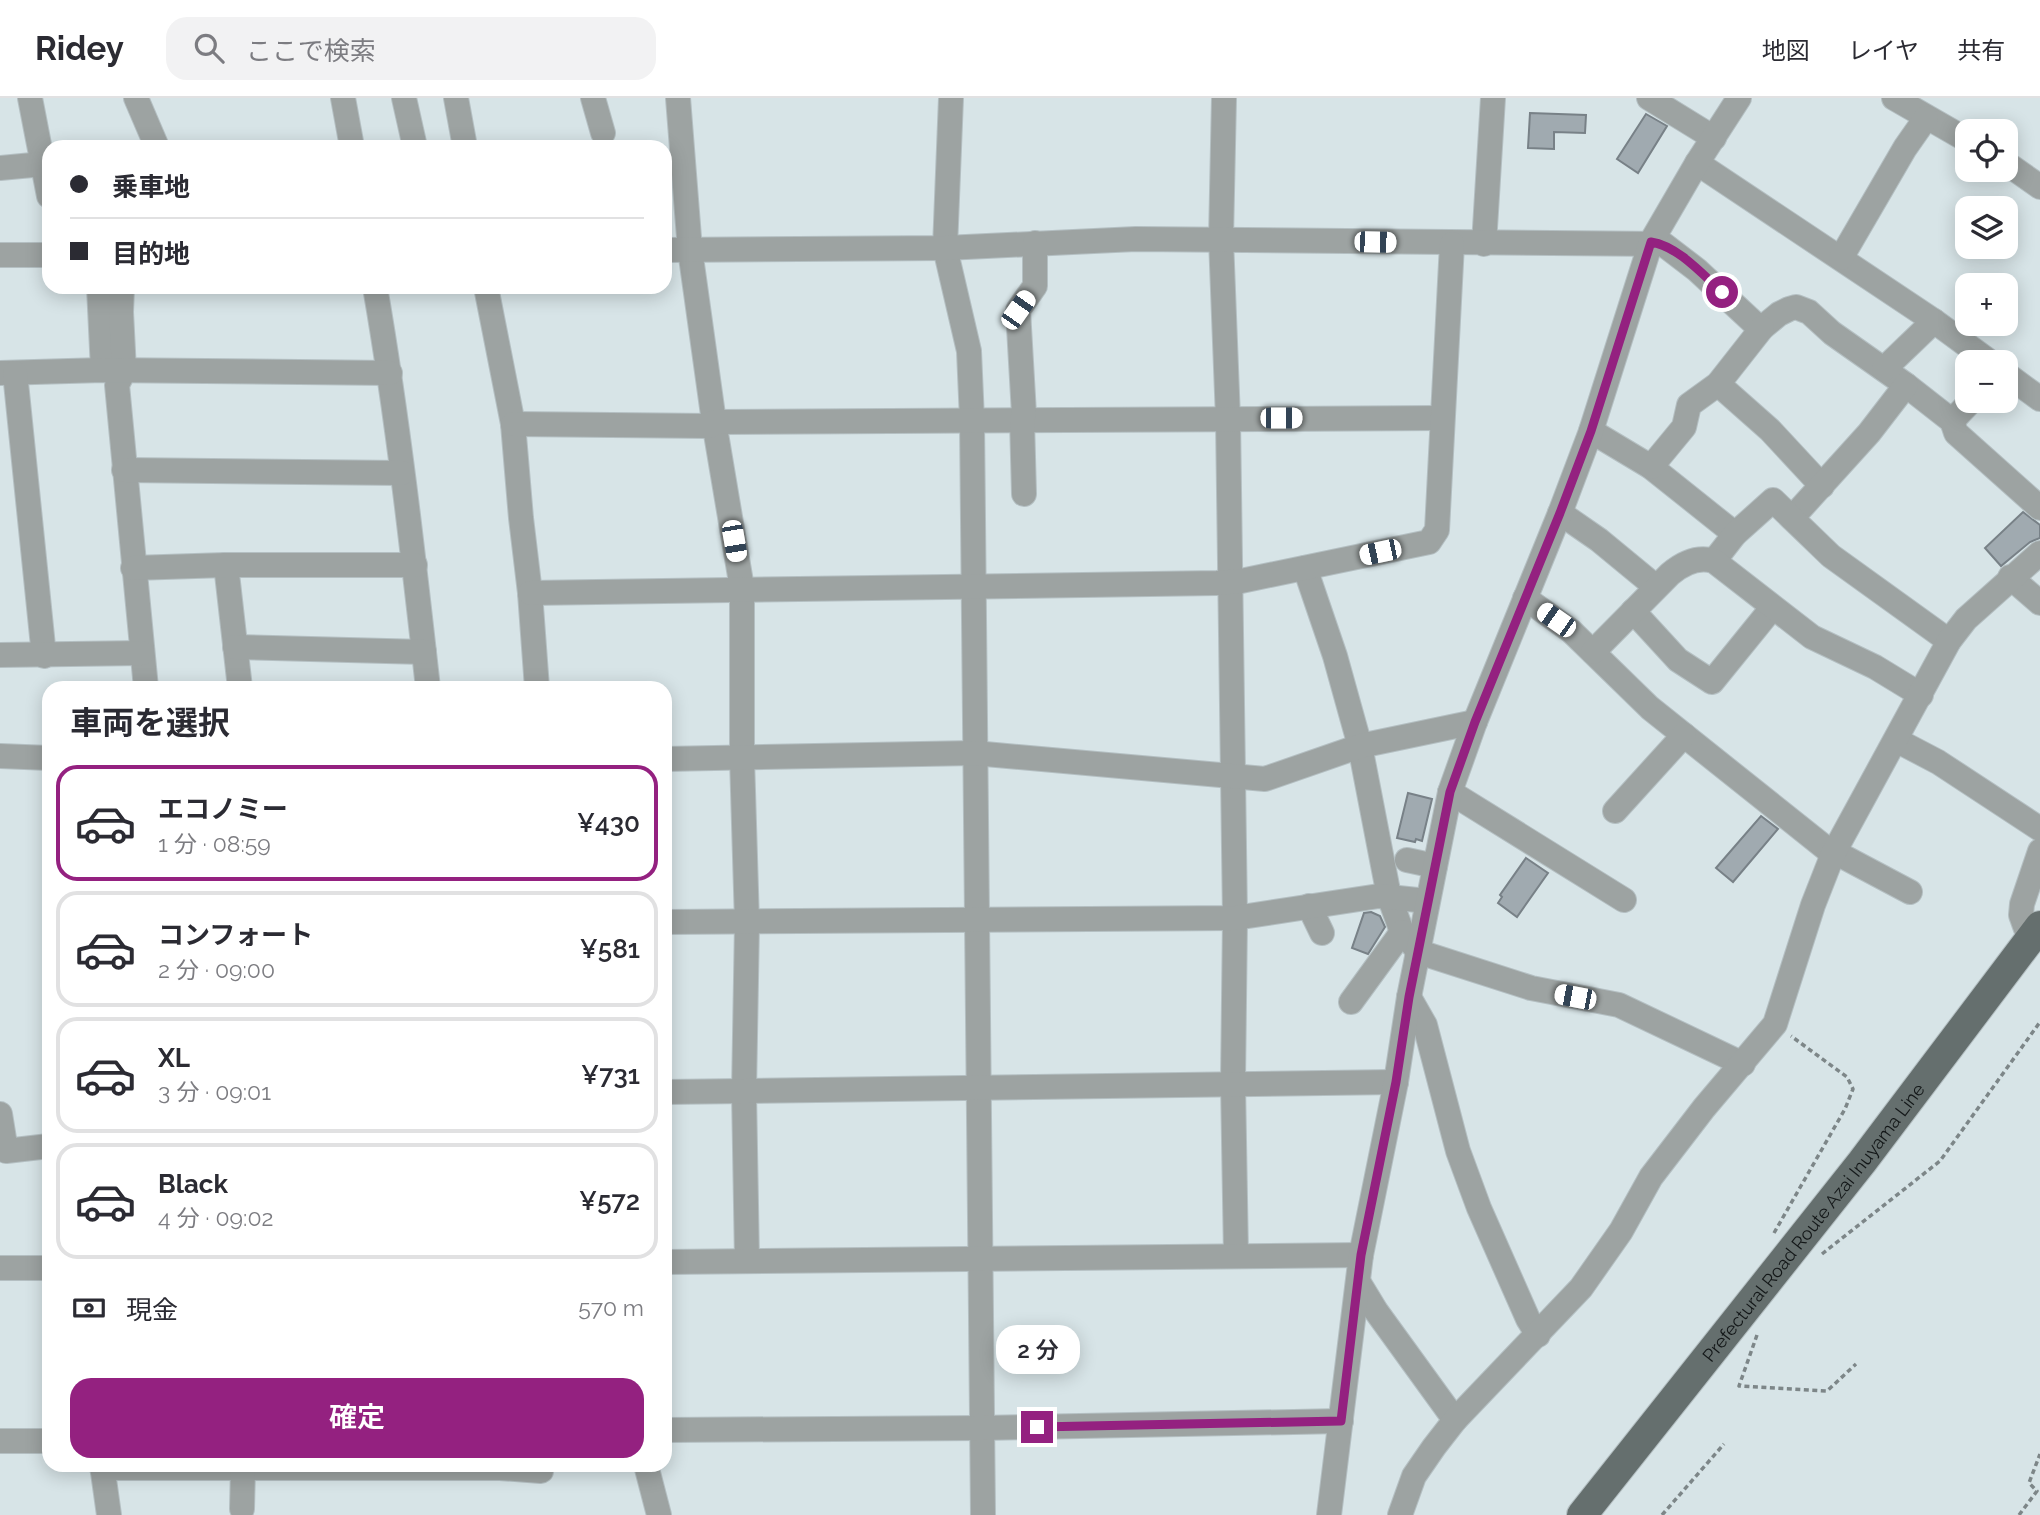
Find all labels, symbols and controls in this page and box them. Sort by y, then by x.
search box [166,17,656,80]
text: Ridey [35,29,124,68]
icon: search [190,29,228,67]
text: ここで検索 [246,36,376,66]
text: 地図 [1762,36,1810,65]
text: レイヤ [1848,36,1919,65]
text: 共有 [1957,36,2005,65]
map controls [1955,119,2018,413]
button: locate [1955,119,2018,182]
text: 乗車地 [112,172,190,202]
button: layers [1955,196,2018,259]
car [1354,231,1397,253]
text: 目的地 [112,239,190,269]
button: + [1955,273,2018,336]
route start [1706,276,1738,308]
car [998,287,1039,333]
button: − [1955,350,2018,413]
car [1261,408,1303,429]
car [721,518,748,564]
car [1358,537,1403,567]
car [1533,599,1580,641]
text: 車両を選択 [70,704,230,741]
icon: car [74,792,137,855]
text: エコノミー [158,794,288,824]
text: ¥430 [577,808,640,838]
text: 1 分 · 08:59 [158,830,271,857]
icon: car [74,918,137,981]
text: コンフォート [158,920,313,950]
text: ¥581 [580,934,640,964]
text: 2 分 · 09:00 [158,956,275,983]
car [1553,983,1598,1011]
text: XL [158,1043,190,1073]
icon: car [74,1044,137,1107]
text: ¥731 [581,1060,640,1090]
text: 3 分 · 09:01 [158,1078,271,1105]
street label: Prefectural Road Route Azai Inuyama Line [1698,1078,1929,1365]
text: Black [158,1169,228,1199]
icon: car [74,1170,137,1233]
text: ¥572 [579,1186,640,1216]
text: 4 分 · 09:02 [158,1204,273,1231]
icon: cash [70,1289,108,1327]
text: 570 m [578,1294,644,1321]
text: 現金 [126,1295,178,1325]
callout: 2 分 [995,1326,1079,1374]
text: 2 分 [1017,1336,1059,1363]
button: 確定 [70,1378,644,1458]
route end [1021,1411,1053,1443]

